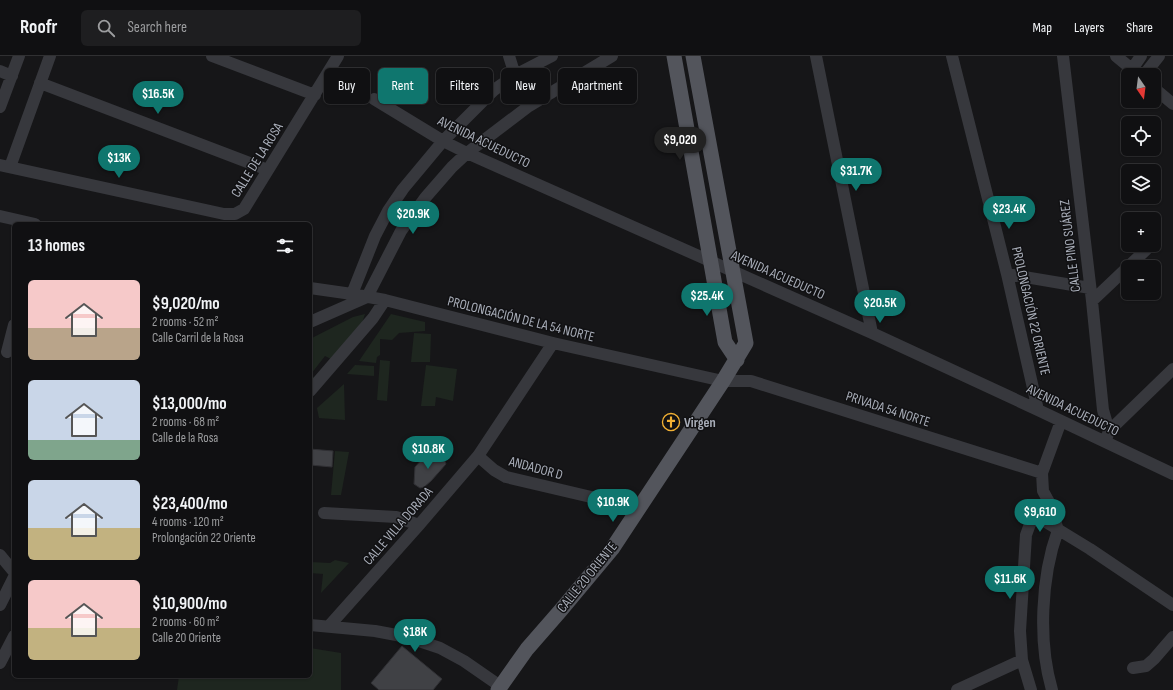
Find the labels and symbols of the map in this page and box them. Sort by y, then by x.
north arrow [1121,68,1161,108]
pin: $16.5K [125,81,191,115]
street label: AVENIDA ACUEDUCTO [434,112,533,172]
street label: CALLE DE LA ROSA [227,119,287,200]
pin: $9,020 [647,127,713,161]
pin: $13K [95,145,143,179]
pin: $31.7K [823,158,889,192]
pin: $23.4K [976,196,1042,230]
street label: CALLE PINO SUÁREZ [1056,199,1084,293]
pin: $20.9K [380,201,446,235]
street label: PROLONGACIÓN 22 ORIENTE [1008,245,1054,377]
street label: AVENIDA ACUEDUCTO [728,246,828,303]
pin: $25.4K [674,283,740,317]
pin: $20.5K [847,290,913,324]
street label: PROLONGACIÓN DE LA 54 NORTE [446,293,596,346]
street label: AVENIDA ACUEDUCTO [1023,380,1122,440]
street label: PRIVADA 54 NORTE [844,387,932,431]
church icon: Virgen [661,412,681,432]
place label: Virgen [684,414,716,431]
pin: $10.8K [395,436,461,470]
street label: ANDADOR D [506,452,565,483]
street label: CALLE VILLA DORADA [359,483,437,568]
pin: $10.9K [580,489,646,523]
pin: $9,610 [1007,499,1073,533]
street label: CALLE 20 ORIENTE [553,538,621,616]
pin: $11.6K [977,566,1043,600]
pin: $18K [391,619,439,653]

